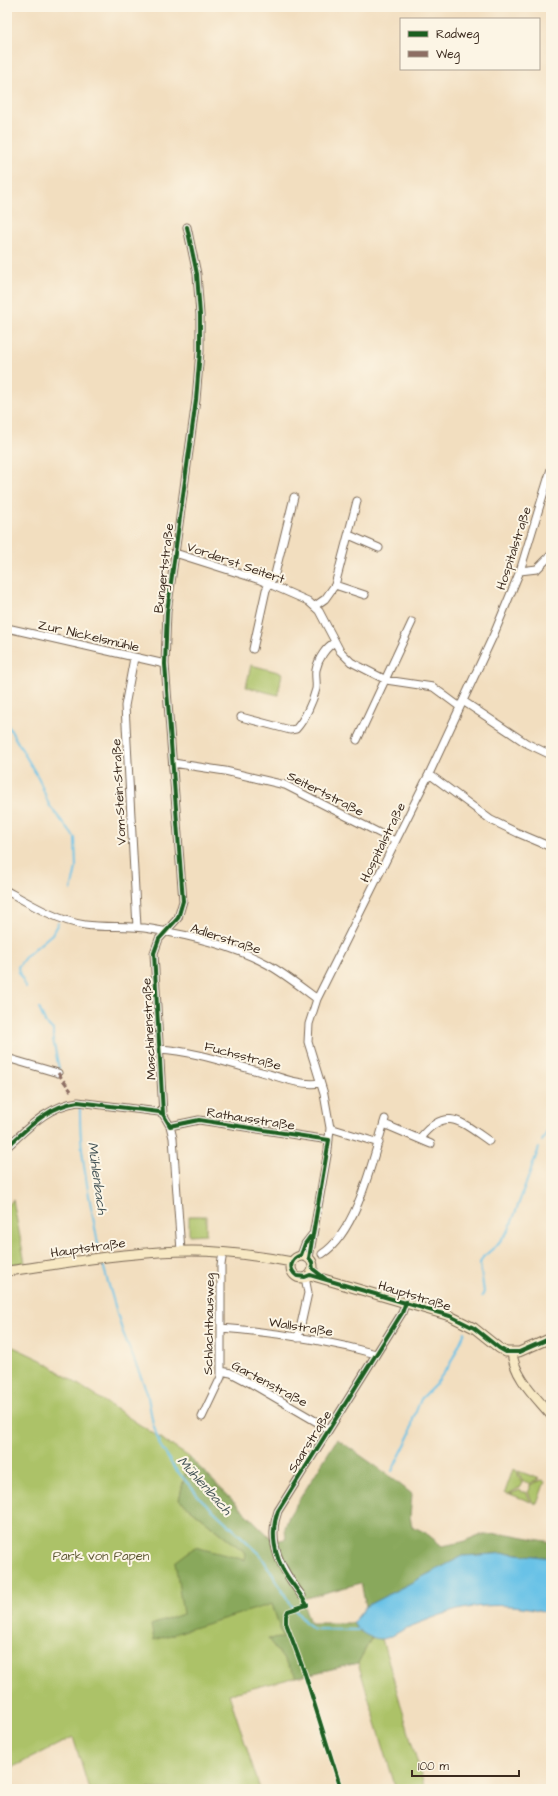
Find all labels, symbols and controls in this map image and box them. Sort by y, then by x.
legend [400,18,540,70]
text: Radweg [436,26,479,44]
text: Weg [436,46,460,64]
street label: Hospitalstraße [492,504,536,592]
street label: Bungertstraße [150,522,179,614]
street label: Vorderst Seitert [184,538,288,588]
street label: Zur Nickelsmühle [36,616,141,656]
street label: Vom-Stein-Straße [107,738,131,846]
street label: Seitertstraße [284,767,367,821]
street label: Hospitalstraße [356,800,410,885]
street label: Adlerstraße [188,919,263,959]
street label: Maschinenstraße [137,977,161,1081]
street label: Fuchsstraße [202,1037,283,1075]
street label: Rathausstraße [205,1103,296,1135]
water label: Mühlenbach [82,1141,112,1217]
street label: Hauptstraße [50,1234,127,1262]
street label: Schlachthausweg [199,1273,220,1375]
street label: Hauptstraße [376,1276,453,1316]
street label: Wallstraße [267,1313,334,1341]
street label: Gartenstraße [228,1356,311,1411]
street label: Saarstraße [284,1407,336,1476]
water label: Mühlenbach [172,1452,237,1520]
park label: Park von Papen [53,1547,150,1565]
scale bar [412,1752,519,1778]
text: 100 m [418,1758,449,1775]

